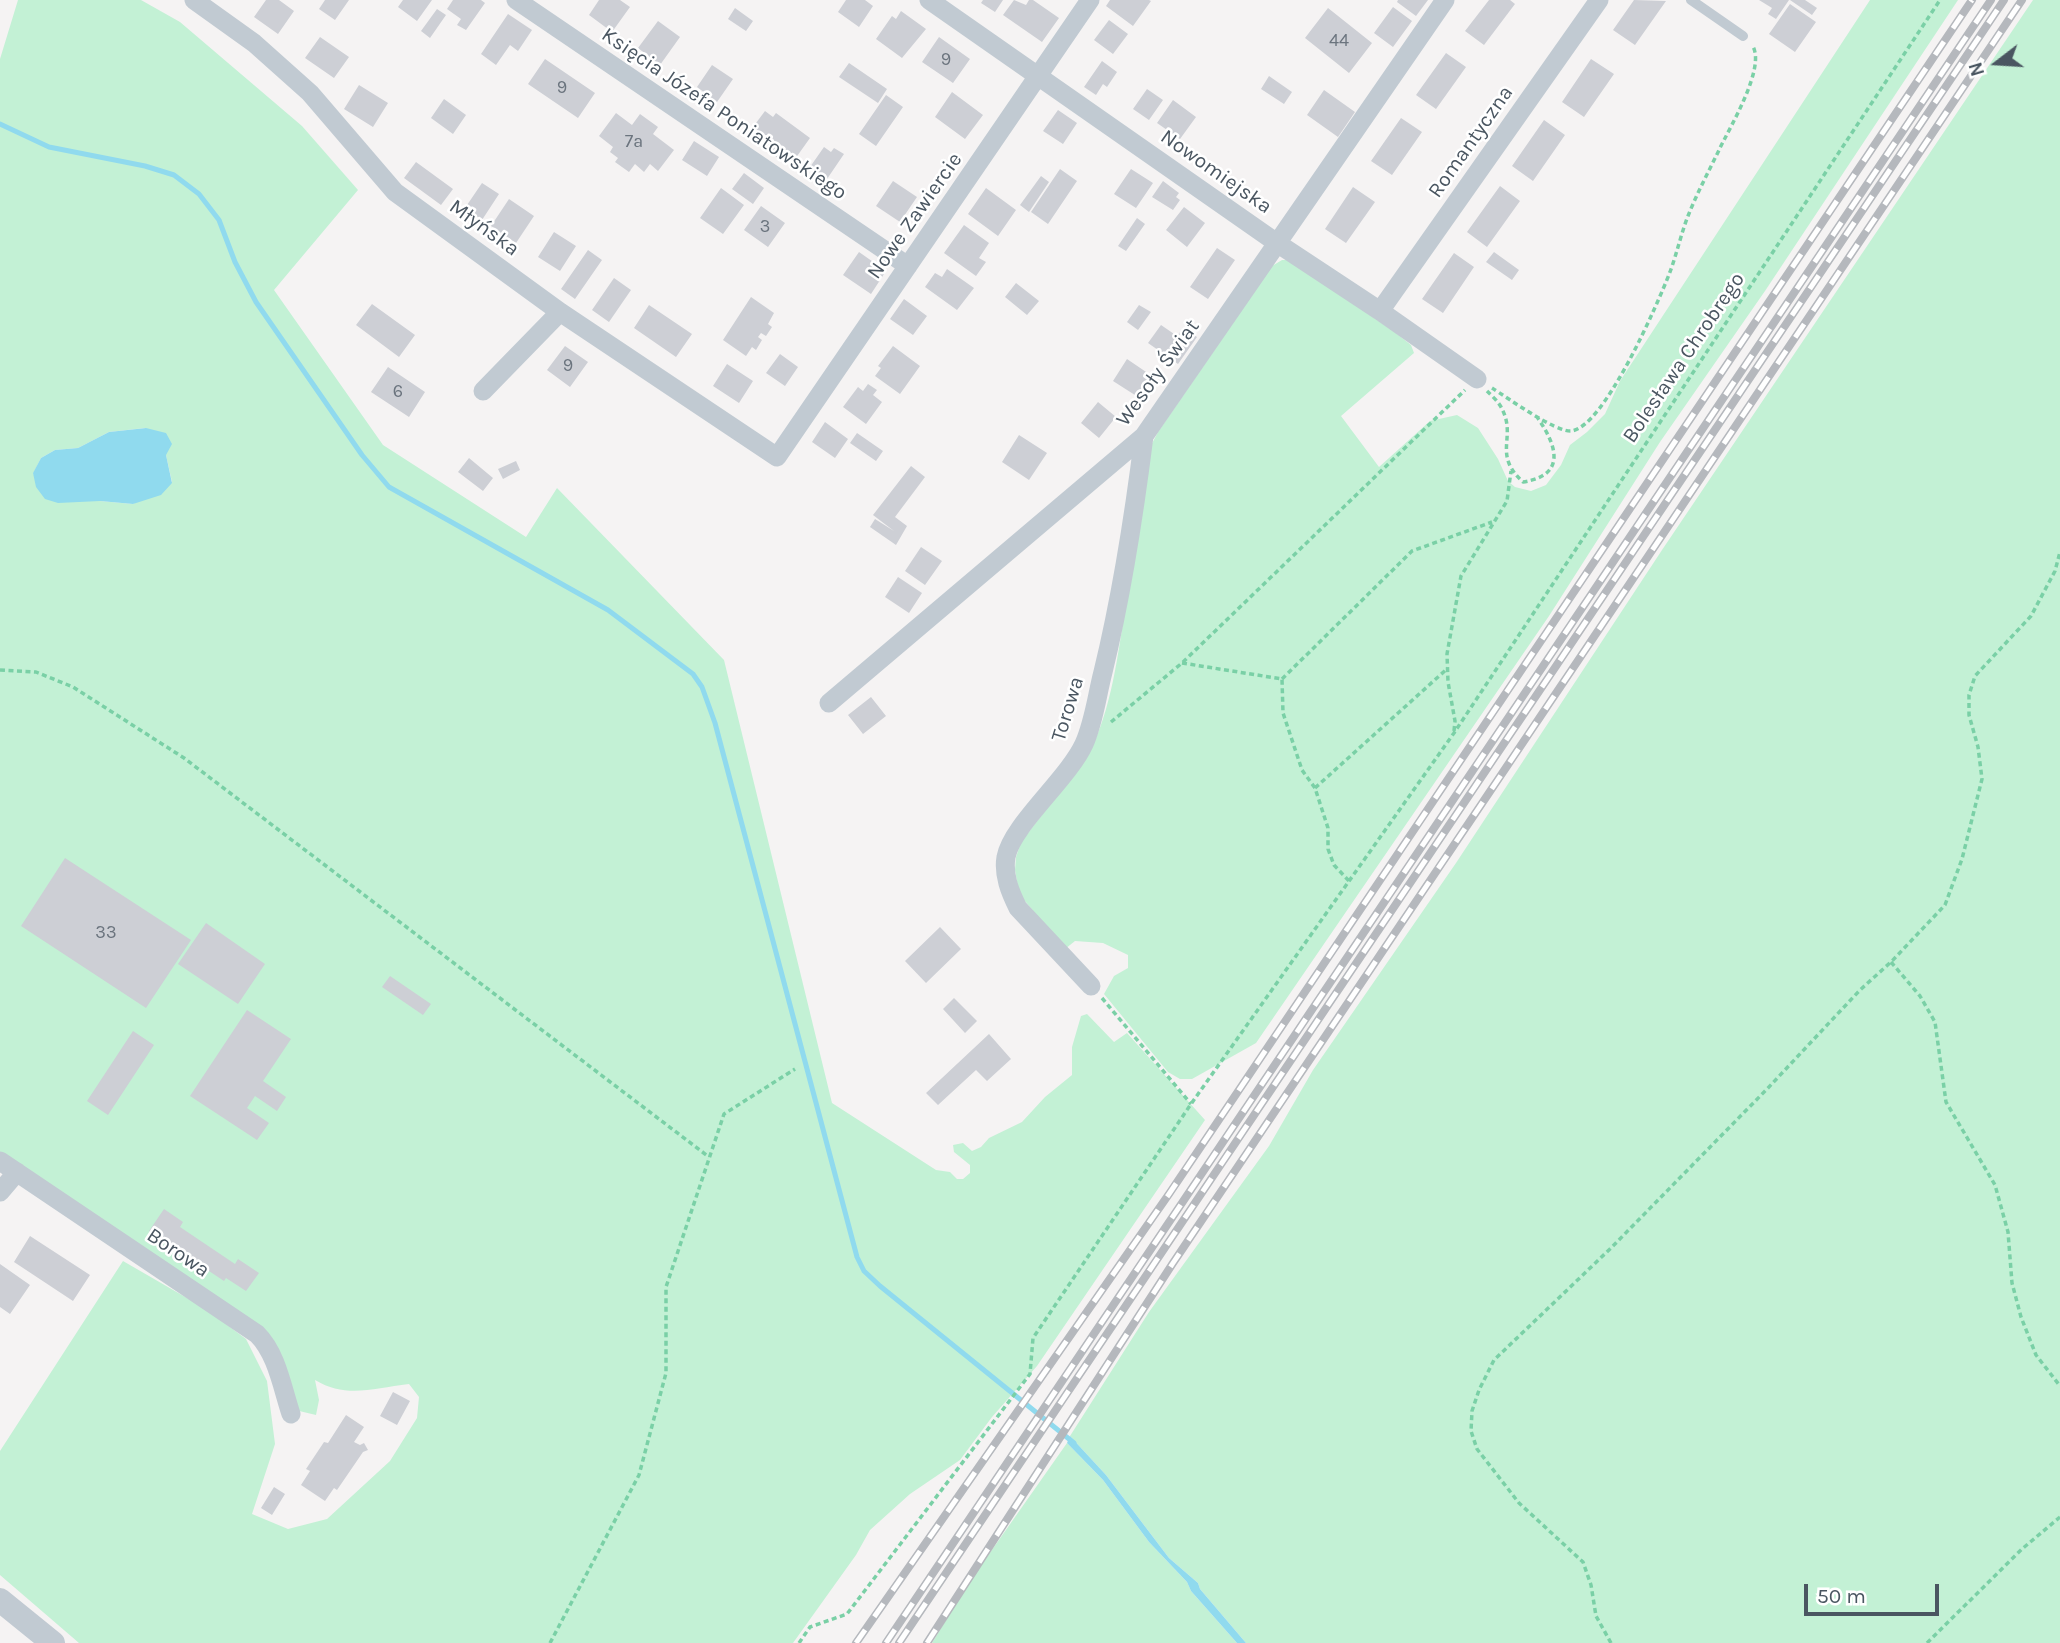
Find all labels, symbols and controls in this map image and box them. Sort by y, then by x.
street label: Księcia Józefa Poniatowskiego [597,22,851,206]
north arrow [1962,28,2032,98]
house number: 44 [1329,30,1349,52]
house number: 9 [941,49,951,71]
text: N [1964,59,1989,79]
house number: 9 [557,77,567,99]
street label: Romantyczna [1423,81,1519,203]
street label: Nowomiejska [1155,124,1277,220]
house number: 7a [625,131,643,153]
street label: Nowe Zawiercie [862,148,968,284]
street label: Młyńska [444,194,524,262]
house number: 3 [760,216,770,238]
street label: Bolesława Chrobrego [1618,268,1750,448]
street label: Wesoły Świat [1111,315,1205,431]
house number: 9 [563,355,573,377]
house number: 6 [393,381,403,403]
street label: Torowa [1046,674,1090,744]
house number: 33 [95,922,117,944]
street label: Borowa [142,1223,214,1283]
scale bar [1808,1570,1943,1614]
text: 50 m [1817,1584,1866,1608]

